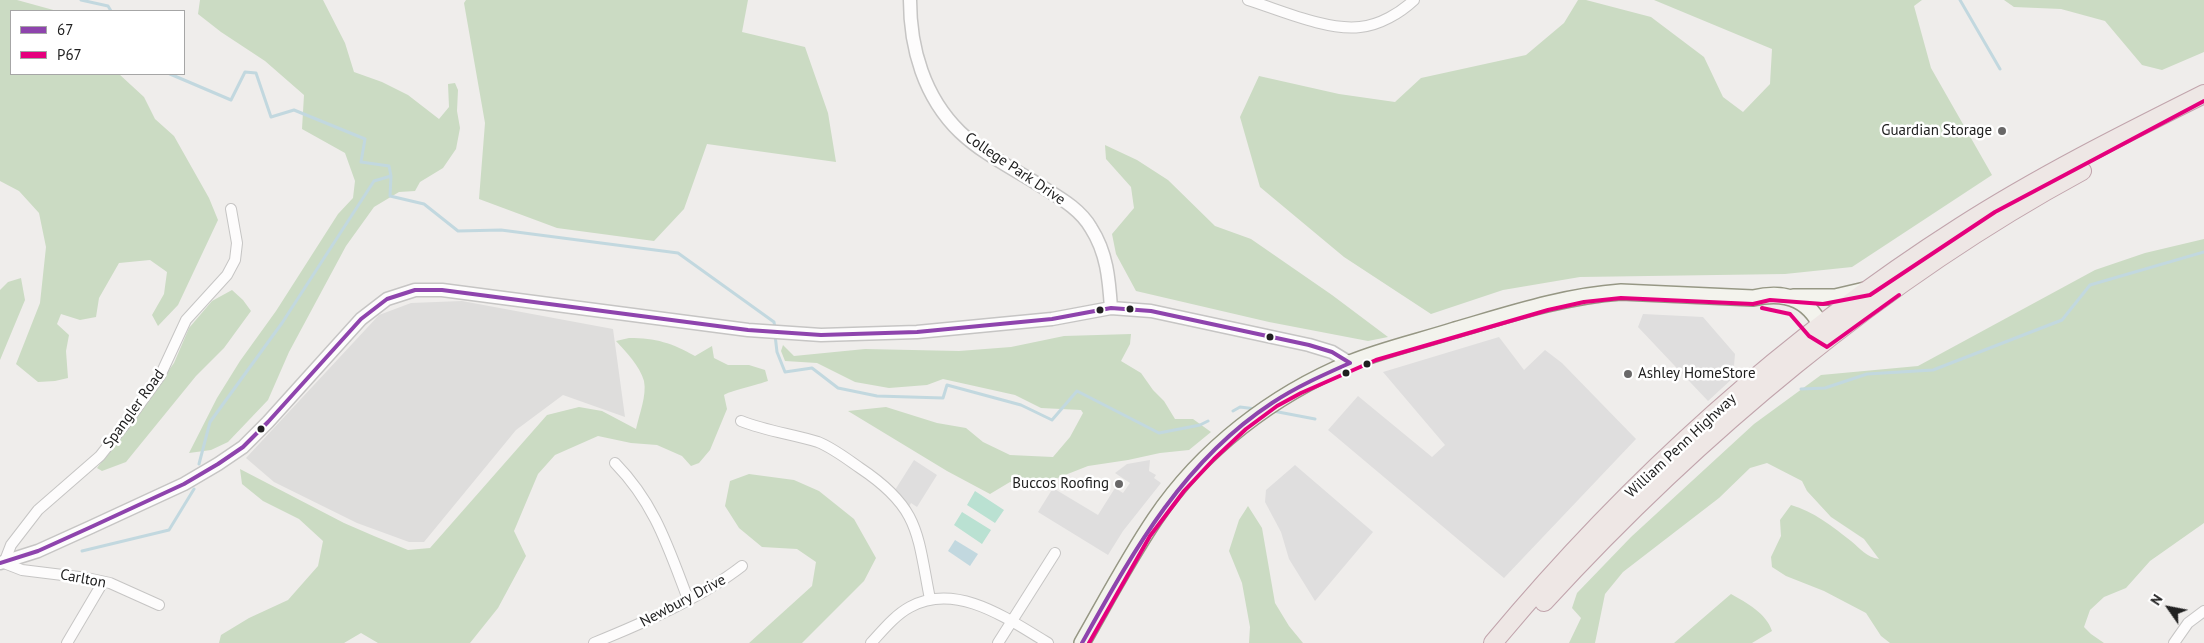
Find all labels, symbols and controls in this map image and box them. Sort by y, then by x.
legend [10,10,185,75]
text: 67 [57,20,73,39]
text: P67 [57,45,82,64]
place label: Guardian Storage [1881,122,1992,140]
marker: Guardian Storage [1996,125,2008,137]
street label: College Park Drive [961,129,1069,209]
unlabelled marker [1125,304,1135,314]
unlabelled marker [1095,305,1105,315]
unlabelled marker [1265,332,1275,342]
unlabelled marker [1362,359,1372,369]
place label: Ashley HomeStore [1638,365,1756,383]
street label: Spangler Road [99,366,169,452]
unlabelled marker [1341,368,1351,378]
marker: Ashley HomeStore [1622,368,1634,380]
street label: William Penn Highway [1622,390,1740,502]
unlabelled marker [256,424,266,434]
place label: Buccos Roofing [1012,475,1109,493]
marker: Buccos Roofing [1113,478,1125,490]
street label: Carlton [59,566,107,592]
street label: Newbury Drive [637,571,729,631]
north arrow [2144,583,2194,633]
text: N [2146,591,2166,609]

